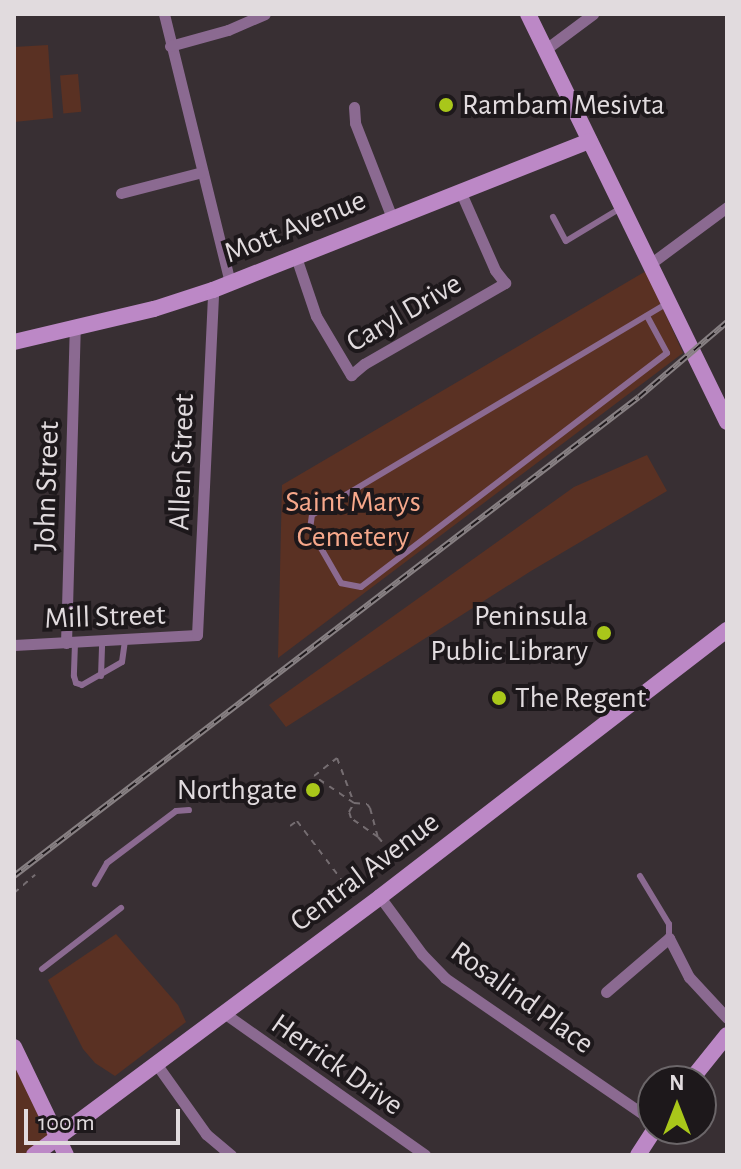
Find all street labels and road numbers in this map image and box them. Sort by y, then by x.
street label: Mott Avenue [219,182,371,272]
street label: Caryl Drive [340,266,468,360]
street label: Allen Street [162,393,202,531]
street label: John Street [27,421,67,551]
street label: Mill Street [44,597,166,637]
street label: Central Avenue [284,804,446,940]
street label: Rosalind Place [443,934,601,1062]
street label: Herrick Drive [264,1006,410,1124]

